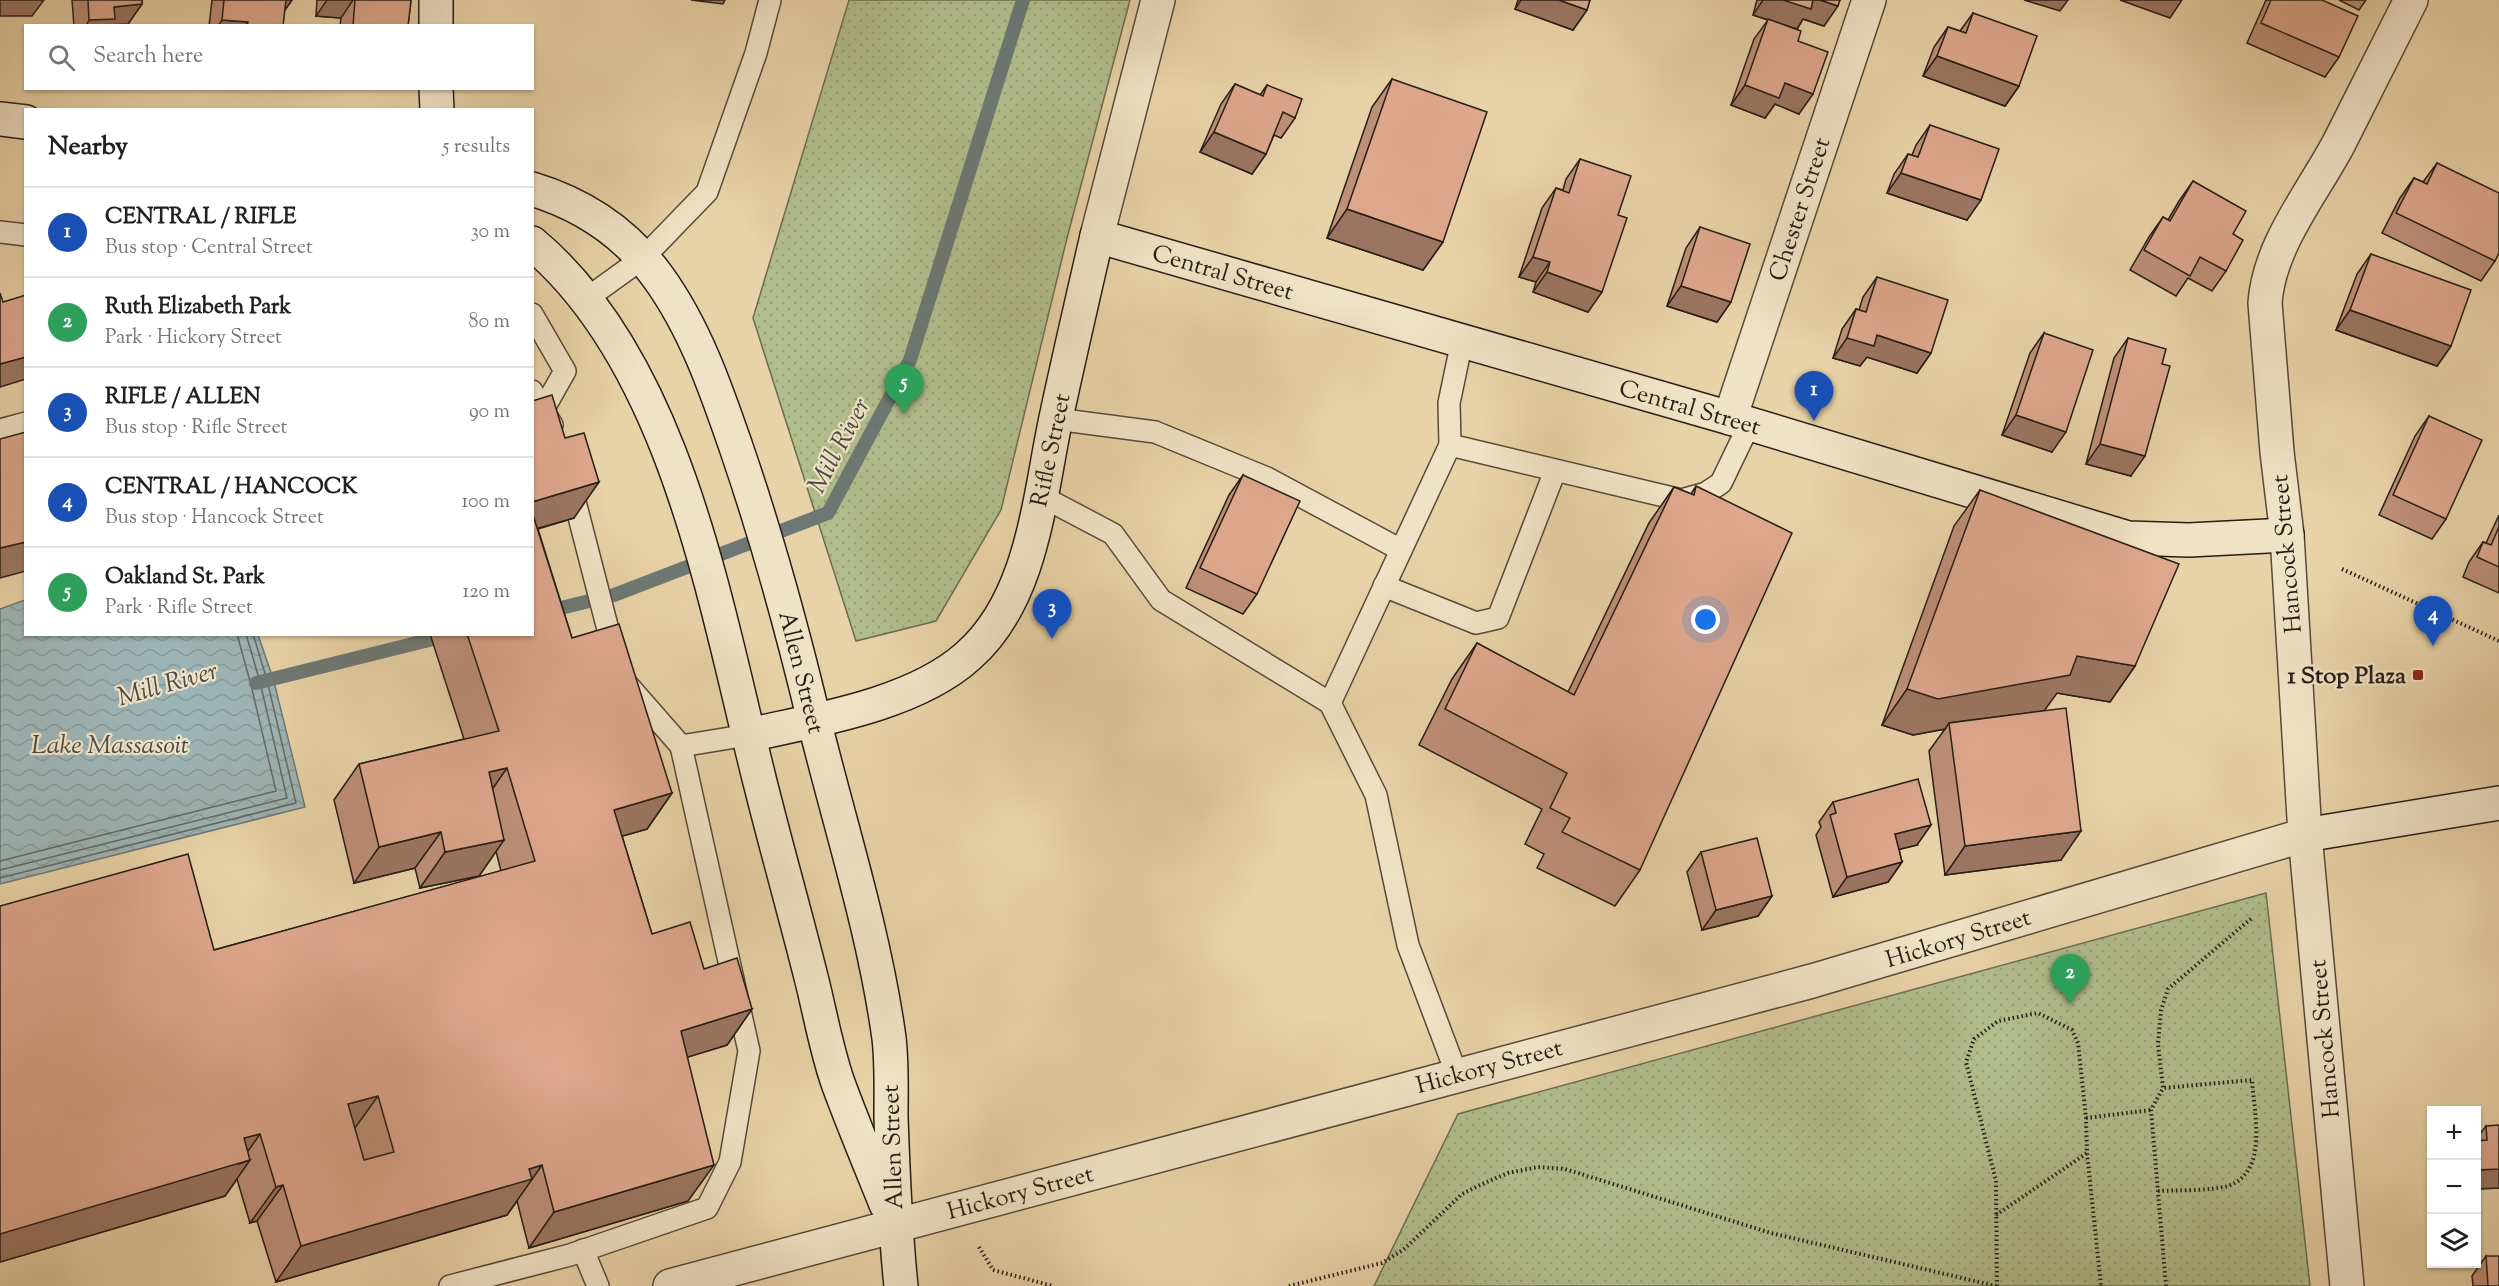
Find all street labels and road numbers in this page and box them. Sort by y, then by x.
street label: Chester Street [1762,133,1840,286]
street label: Central Street [1148,237,1297,310]
street label: Central Street [1615,372,1764,445]
street label: Rifle Street [1023,390,1081,510]
street label: Hancock Street [2264,473,2312,634]
street label: Allen Street [768,608,832,737]
street label: Hickory Street [1882,902,2035,978]
street label: Hancock Street [2302,958,2350,1119]
street label: Hickory Street [1413,1032,1566,1104]
street label: Allen Street [875,1084,913,1210]
street label: Hickory Street [944,1158,1097,1230]

